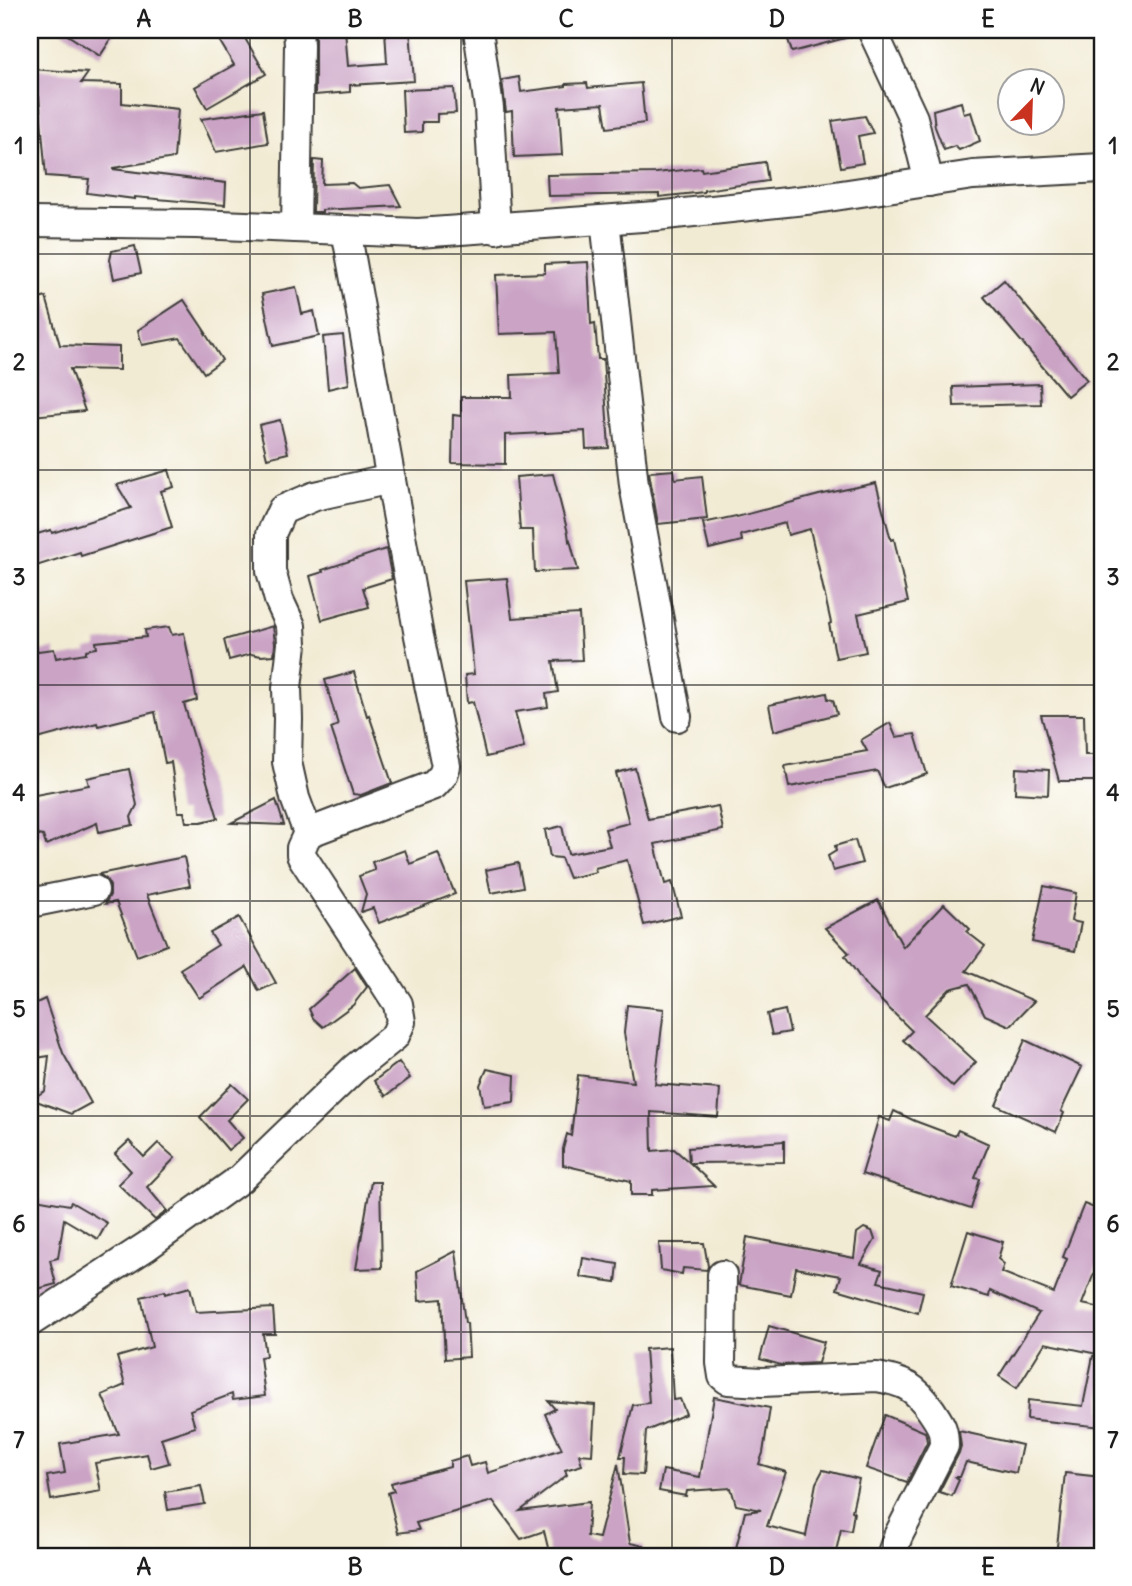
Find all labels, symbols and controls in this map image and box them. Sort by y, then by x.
text: A [137,4,152,33]
text: B [347,4,363,33]
text: C [558,4,574,33]
text: D [769,4,785,33]
text: E [981,4,995,33]
north arrow [996,66,1066,136]
text: N [1027,73,1048,100]
text: 1 [14,131,24,160]
text: 1 [1108,131,1118,160]
text: 2 [13,347,26,376]
text: 2 [1107,347,1120,376]
text: 3 [12,562,26,591]
text: 3 [1106,562,1120,591]
text: 4 [12,778,26,807]
text: 4 [1106,778,1120,807]
text: 5 [12,994,26,1023]
text: 5 [1106,994,1120,1023]
text: 6 [12,1209,26,1238]
text: 6 [1106,1209,1120,1238]
text: 7 [13,1425,25,1454]
text: 7 [1107,1425,1119,1454]
text: A [137,1552,152,1581]
text: B [347,1552,363,1581]
text: C [558,1552,574,1581]
text: D [769,1552,785,1581]
text: E [981,1552,995,1581]

